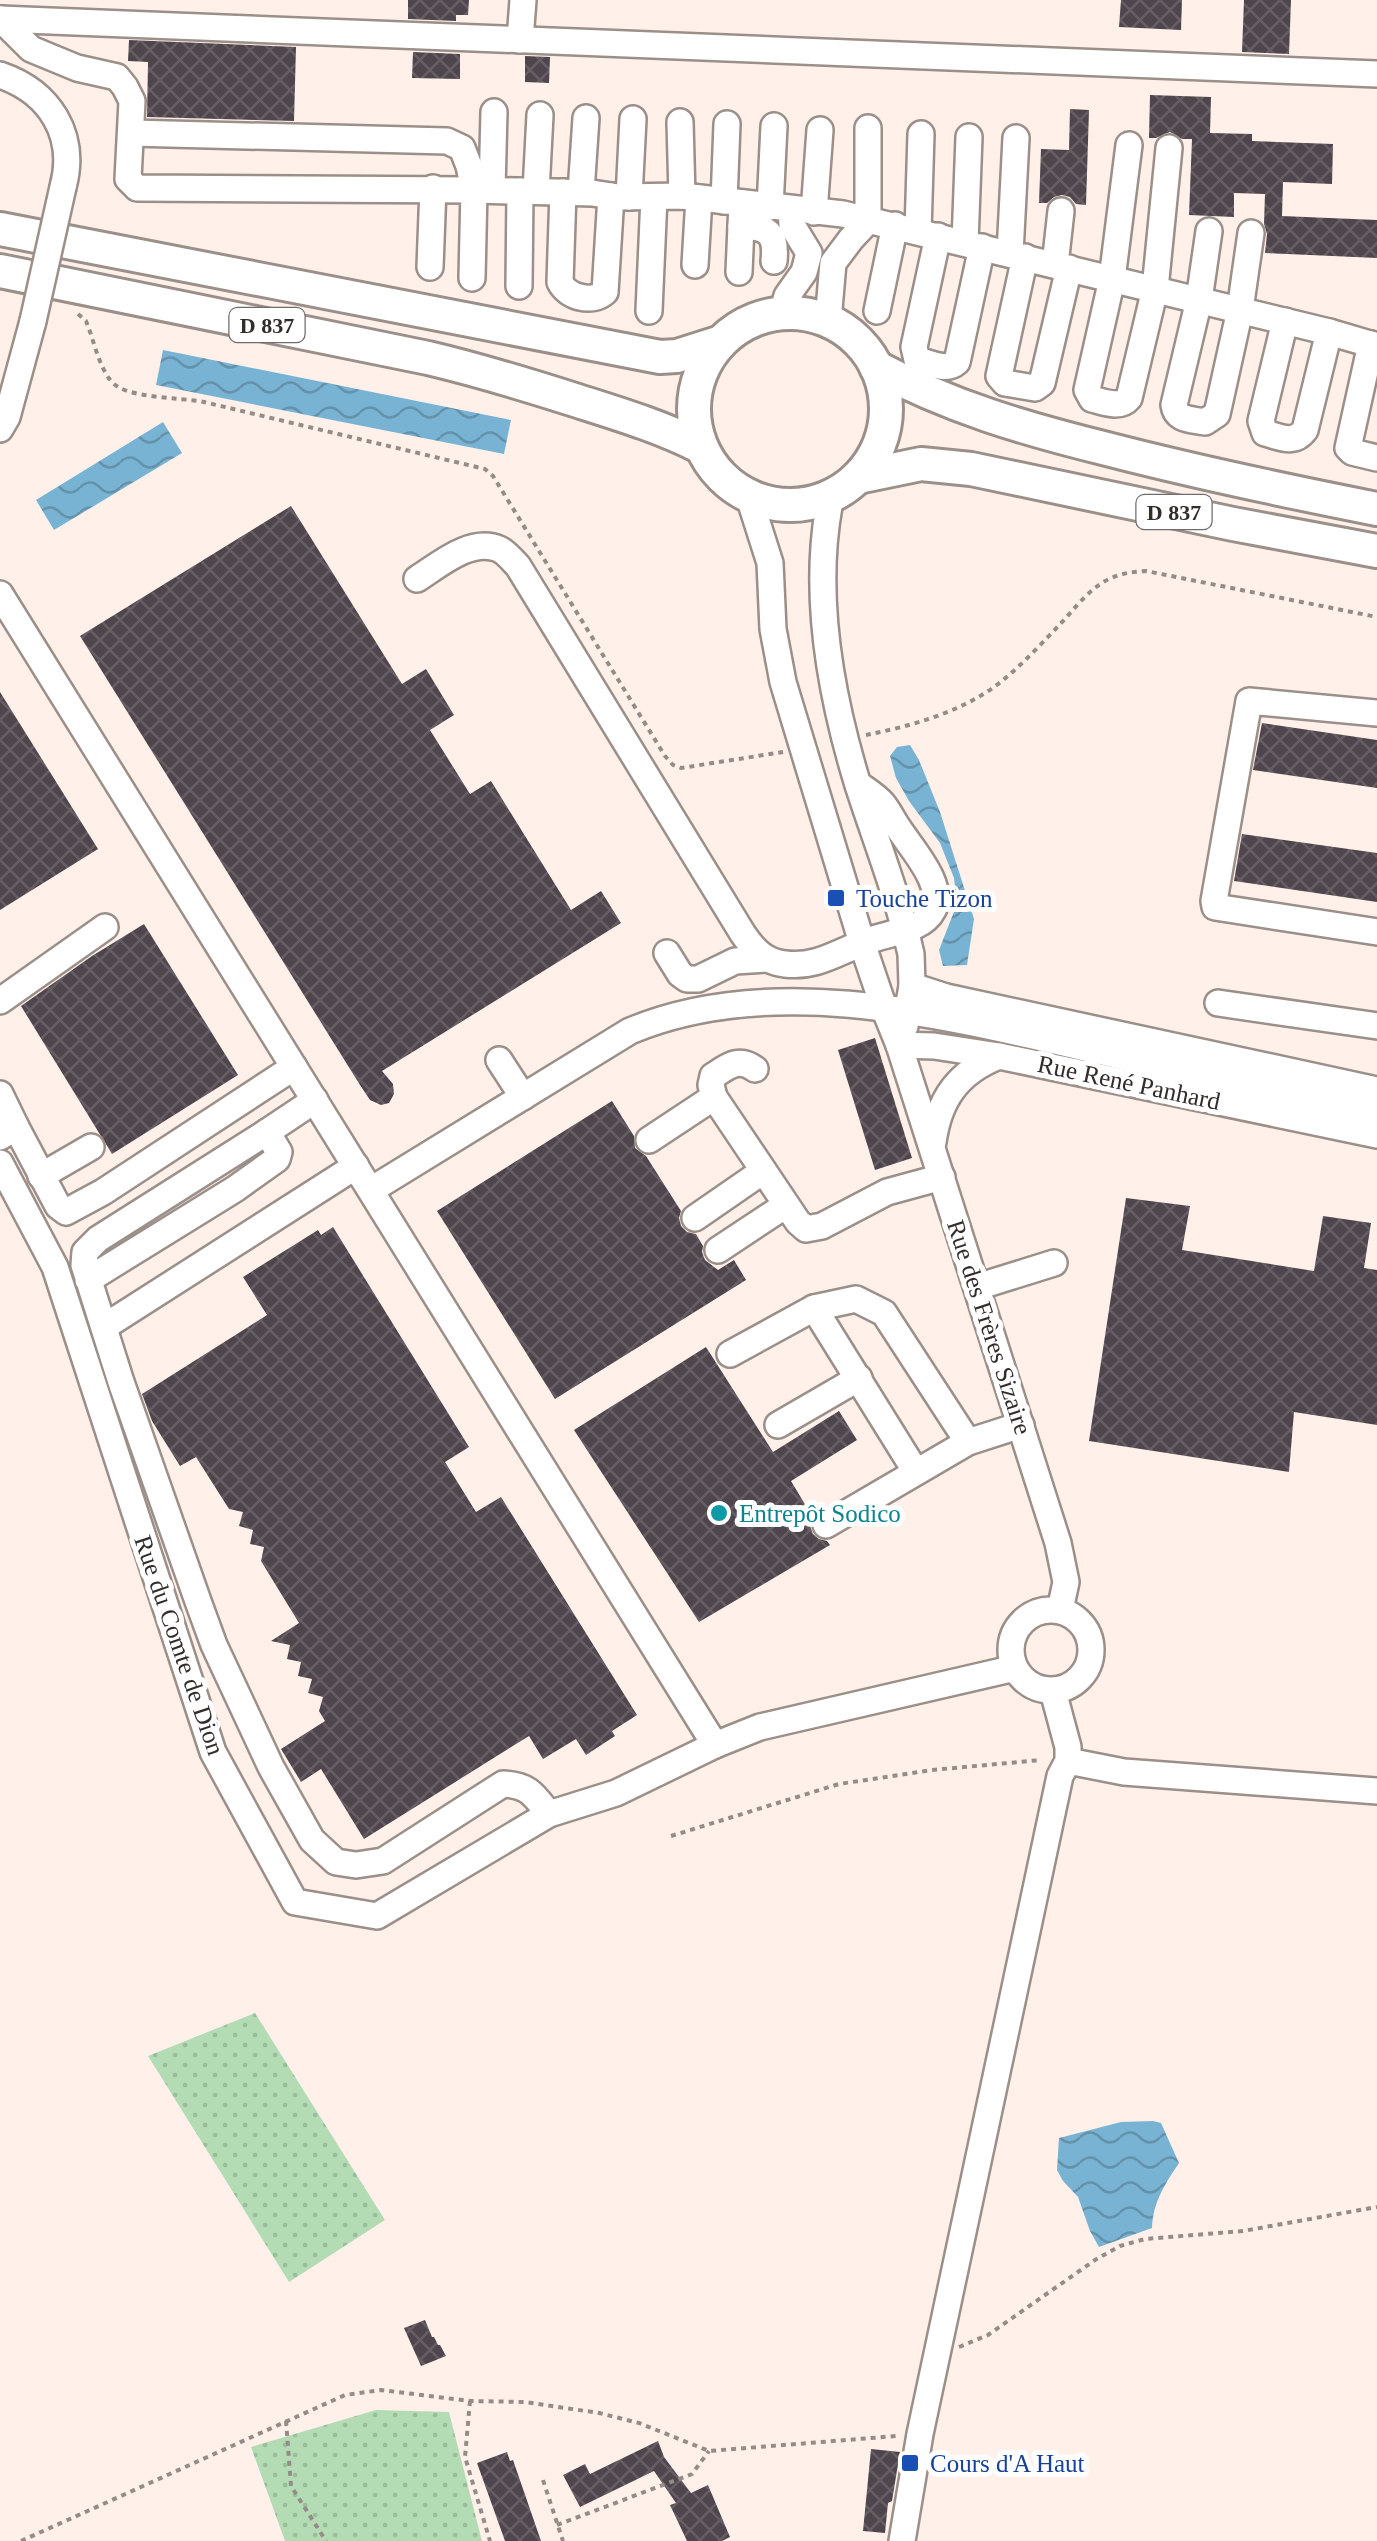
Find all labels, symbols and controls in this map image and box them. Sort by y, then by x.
road number: D 837 [230,308,304,342]
road number: D 837 [1136,495,1212,529]
place label: Touche Tizon [856,885,993,912]
marker: Touche Tizon [825,887,847,909]
street label: Rue René Panhard [1035,1050,1223,1115]
street label: Rue des Frères Sizaire [942,1216,1037,1438]
place label: Entrepôt Sodico [739,1500,901,1527]
marker: Entrepôt Sodico [708,1502,730,1524]
street label: Rue du Comte de Dion [129,1532,230,1759]
place label: Cours d'A Haut [930,2450,1085,2477]
marker: Cours d'A Haut [899,2452,921,2474]

